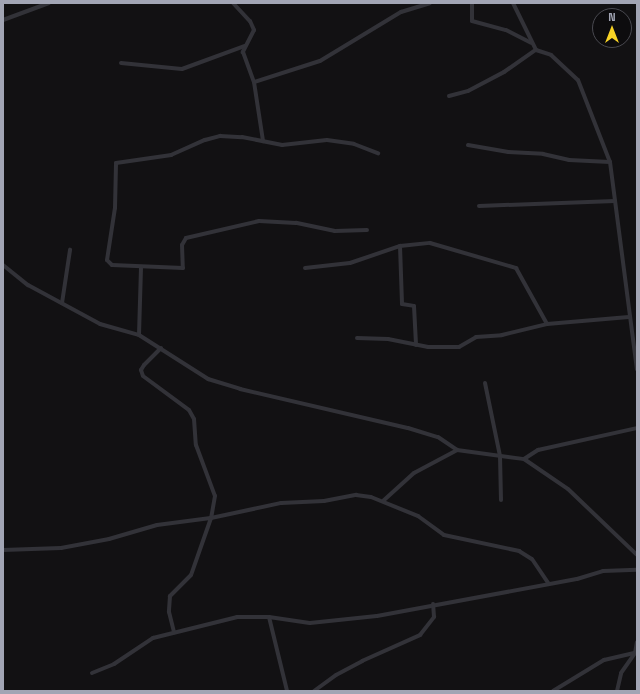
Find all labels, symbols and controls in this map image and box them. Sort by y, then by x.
north arrow [592,8,632,48]
text: N [608,10,616,24]

